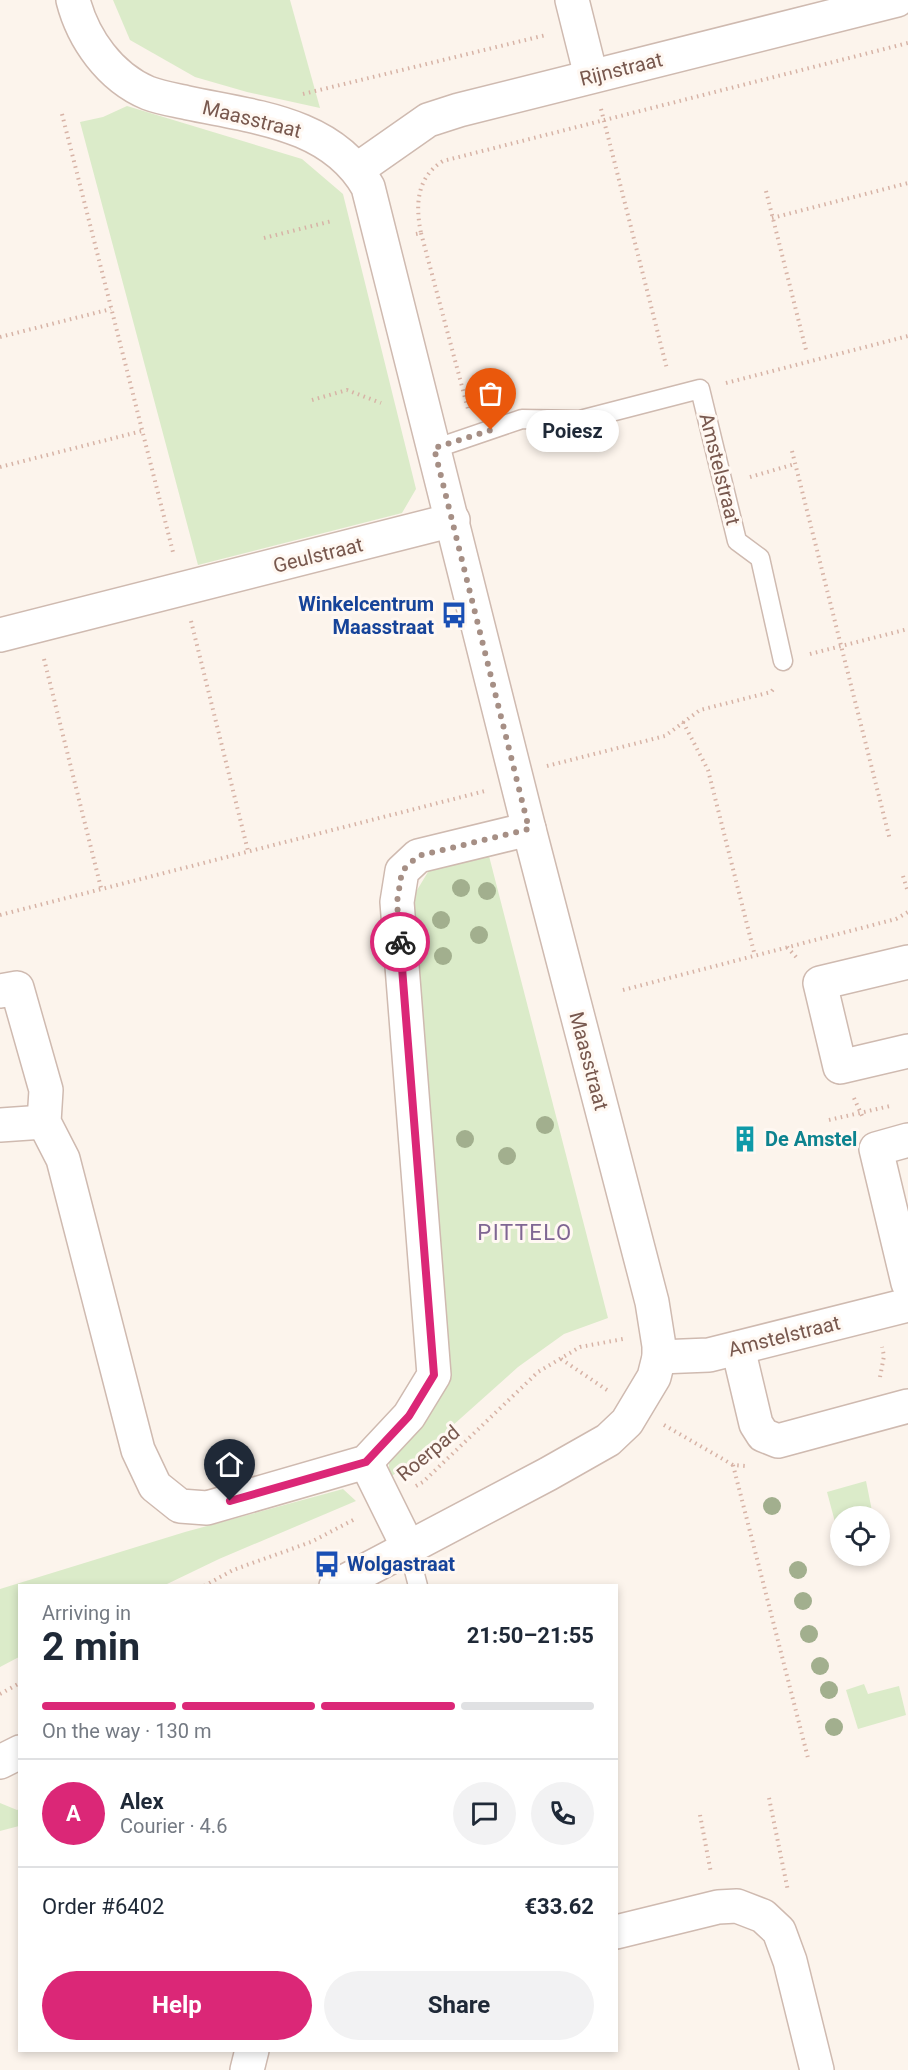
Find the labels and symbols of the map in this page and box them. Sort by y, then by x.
street label: Rijnstraat [577,47,665,91]
street label: Maasstraat [200,95,304,143]
pin [465,368,516,430]
callout: Poiesz [527,409,620,451]
street label: Amstelstraat [695,411,745,527]
street label: Geulstraat [271,532,365,578]
place label: Winkelcentrum Maasstraat [298,592,434,639]
bus stop icon: Winkelcentrum Maasstraat [439,600,469,630]
courier [370,912,430,972]
street label: Maasstraat [564,1009,614,1113]
building icon: De Amstel [730,1124,760,1154]
place label: De Amstel [765,1127,857,1151]
district label: PITTELO [477,1220,573,1245]
street label: Amstelstraat [726,1311,842,1361]
street label: Roerpad [392,1420,464,1486]
pin [204,1439,255,1501]
bus stop icon: Wolgastraat [312,1549,342,1579]
place label: Wolgastraat [347,1552,455,1576]

